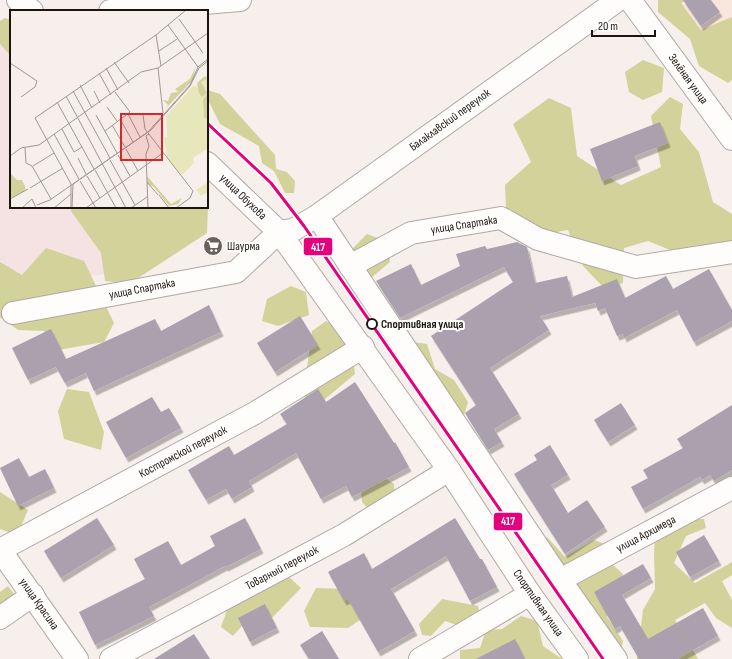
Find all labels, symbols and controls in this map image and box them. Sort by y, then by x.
inset map [10,10,208,208]
scale bar [592,12,655,38]
text: 20 m [598,19,618,34]
street label: Зелёная улица [665,51,712,108]
street label: Балаклавский переулок [406,85,494,155]
street label: улица Обухова [216,171,270,223]
street label: улица Спартака [430,212,499,238]
supermarket icon: Шаурма [202,235,224,257]
line badge: 417 [303,237,333,256]
place label: Шаурма [227,239,260,254]
text: 417 [311,241,325,254]
street label: улица Спартака [108,275,177,303]
place label: Спортивная улица [381,317,464,332]
marker: Спортивная улица [366,318,378,330]
street label: Костромской переулок [136,422,230,482]
line badge: 417 [493,512,523,531]
street label: улица Архимеда [614,512,679,556]
text: 417 [501,515,515,528]
street label: Товарный переулок [243,542,321,594]
street label: Спортивная улица [509,567,567,640]
street label: улица Красина [16,575,62,633]

